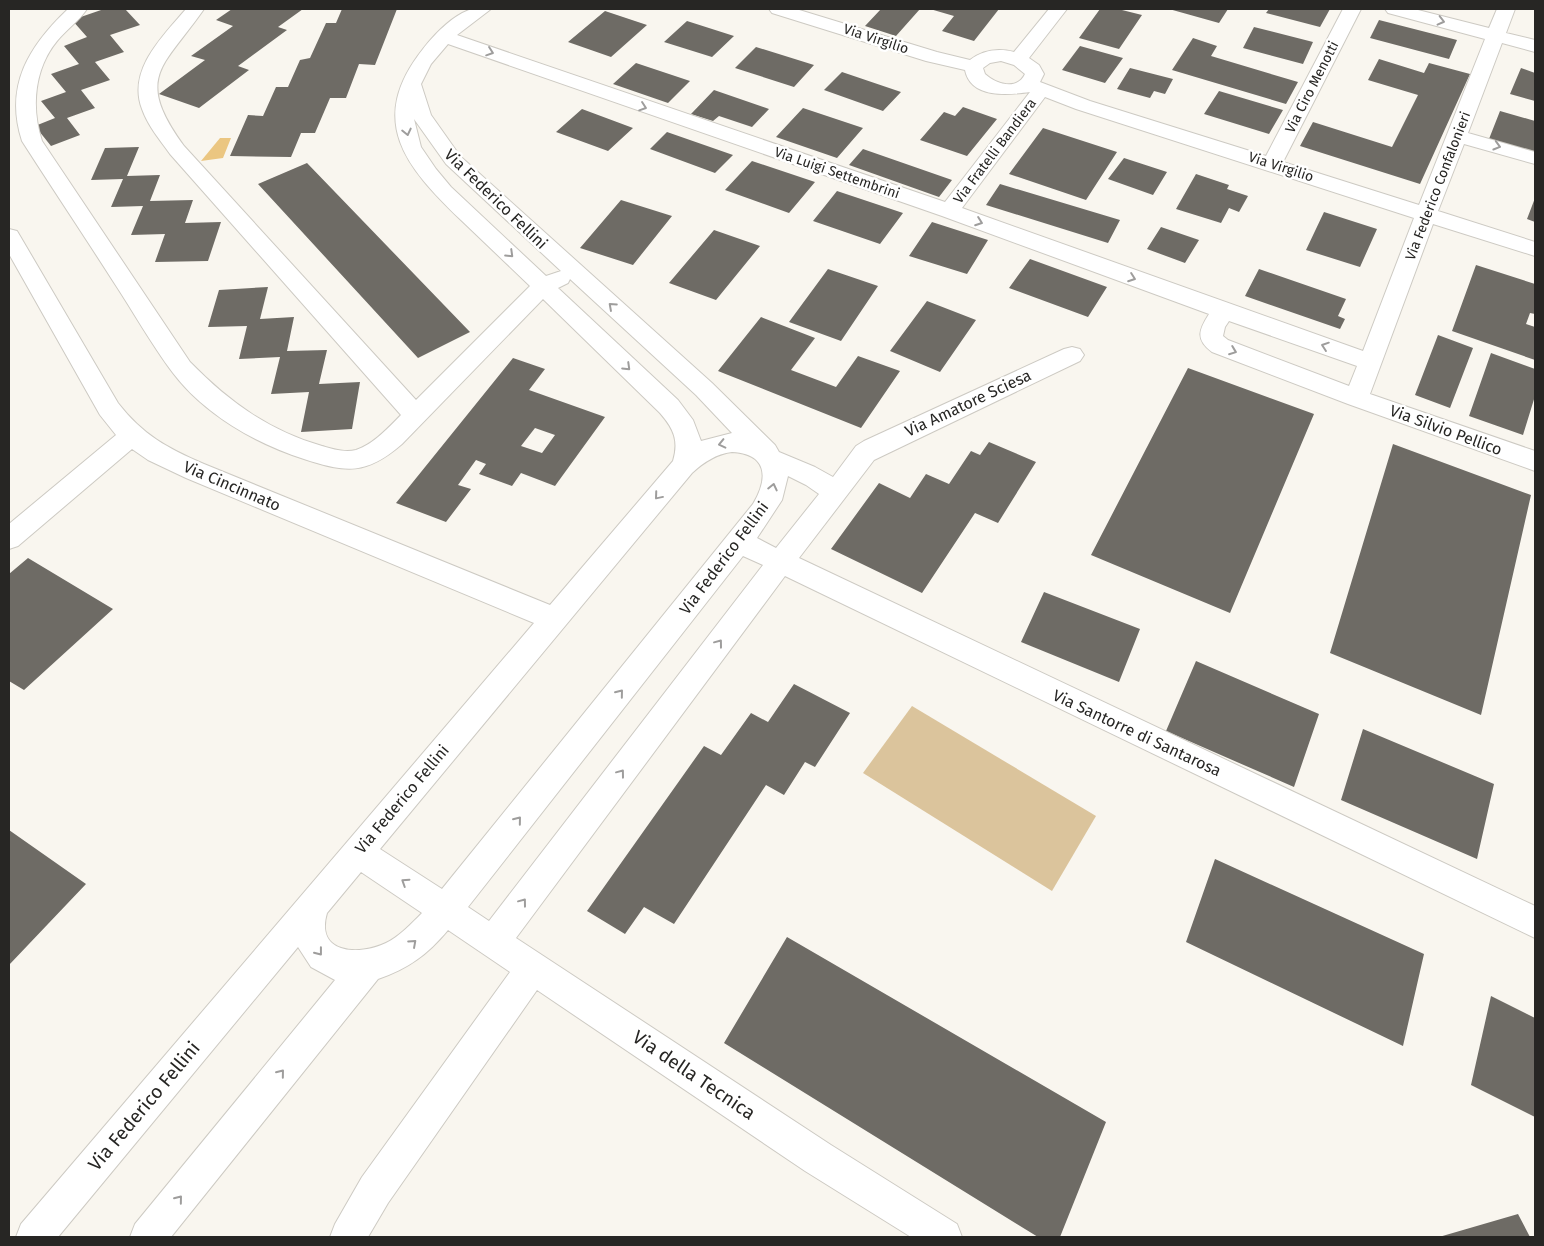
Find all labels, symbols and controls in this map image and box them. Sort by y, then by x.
one-way arrow [1436,15,1445,26]
street label: Via Virgilio [841,20,911,58]
street label: Via Ciro Menotti [1282,38,1342,136]
one-way arrow [486,47,494,57]
street label: Via Fratelli Bandiera [950,95,1040,207]
one-way arrow [639,101,647,111]
street label: Via Federico Confalonieri [1402,109,1474,263]
one-way arrow [401,127,412,136]
one-way arrow [1492,141,1500,151]
street label: Via Luigi Settembrini [772,144,902,202]
street label: Via Federico Fellini [440,145,552,253]
street label: Via Virgilio [1246,148,1316,186]
one-way arrow [974,216,983,226]
one-way arrow [504,248,513,257]
one-way arrow [1127,272,1136,282]
one-way arrow [608,303,617,312]
one-way arrow [1321,342,1330,352]
one-way arrow [1228,345,1237,356]
one-way arrow [622,361,631,370]
street label: Via Amatore Sciesa [902,365,1034,441]
street label: Via Silvio Pellico [1387,401,1505,459]
one-way arrow [718,438,727,449]
street label: Via Cincinnato [181,457,283,515]
one-way arrow [767,482,778,491]
one-way arrow [655,490,664,499]
street label: Via Federico Fellini [675,498,773,618]
one-way arrow [713,639,722,649]
street label: Via Santorre di Santarosa [1050,686,1224,780]
one-way arrow [614,690,622,699]
street label: Via Federico Fellini [351,741,453,857]
one-way arrow [616,770,624,779]
one-way arrow [512,816,521,825]
one-way arrow [401,879,410,889]
one-way arrow [518,899,526,908]
one-way arrow [407,940,416,949]
one-way arrow [313,946,322,955]
street label: Via della Tecnica [628,1025,760,1125]
street label: Via Federico Fellini [83,1037,205,1175]
one-way arrow [276,1070,284,1079]
one-way arrow [173,1196,182,1205]

